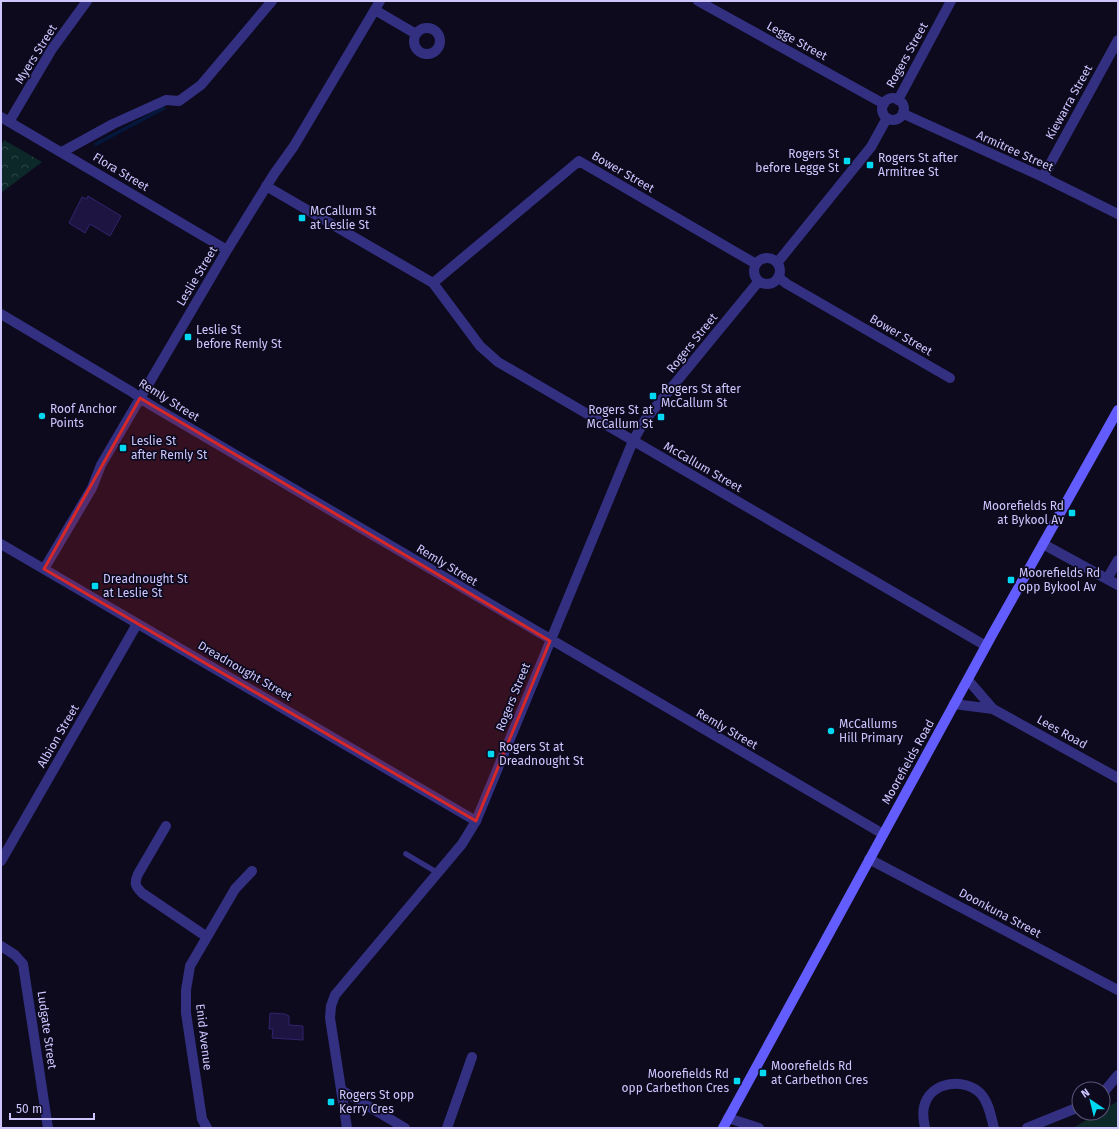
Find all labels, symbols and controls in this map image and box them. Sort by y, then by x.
street label: Legge Street [764,19,830,64]
street label: Rogers Street [883,19,931,90]
street label: Myers Street [12,21,60,86]
street label: Kiewarra Street [1043,62,1096,142]
street label: Armitree Street [974,128,1056,174]
place label: Rogers St before Legge St [755,147,840,175]
street label: Bower Street [589,148,657,196]
street label: Flora Street [91,150,152,194]
place label: Rogers St after Armitree St [878,151,958,179]
marker: Rogers St before Legge St [842,156,852,166]
marker: Rogers St after Armitree St [865,160,875,170]
place label: McCallum St at Leslie St [310,204,377,232]
marker: McCallum St at Leslie St [297,213,307,223]
street label: Leslie Street [174,243,221,308]
street label: Rogers Street [664,310,721,376]
street label: Bower Street [867,311,935,359]
place label: Leslie St before Remly St [196,323,282,351]
marker: Leslie St before Remly St [183,332,193,342]
street label: Remly Street [136,376,203,425]
place label: Rogers St after McCallum St [661,382,741,410]
marker: Rogers St after McCallum St [648,391,658,401]
place label: Roof Anchor Points [50,402,117,430]
place label: Rogers St at McCallum St [587,403,654,431]
marker: Roof Anchor Points [37,411,47,421]
marker: Rogers St at McCallum St [656,412,666,422]
place label: Leslie St after Remly St [131,434,208,462]
street label: McCallum Street [661,439,745,495]
marker: Leslie St after Remly St [118,443,128,453]
place label: Moorefields Rd at Bykool Av [983,499,1064,527]
marker: Moorefields Rd at Bykool Av [1067,508,1077,518]
street label: Remly Street [414,541,481,589]
place label: Moorefields Rd opp Bykool Av [1019,566,1100,594]
place label: Dreadnought St at Leslie St [103,572,188,600]
marker: Moorefields Rd opp Bykool Av [1006,575,1016,585]
marker: Dreadnought St at Leslie St [90,581,100,591]
street label: Dreadnought Street [195,638,295,704]
street label: Rogers Street [493,660,533,733]
street label: Albion Street [34,701,82,770]
street label: Remly Street [694,706,761,753]
street label: Lees Road [1034,712,1090,752]
place label: McCallums Hill Primary [839,717,903,745]
street label: Moorefields Road [879,717,937,807]
marker: McCallums Hill Primary [826,726,836,736]
place label: Rogers St at Dreadnought St [499,740,584,768]
marker: Rogers St at Dreadnought St [486,749,496,759]
street label: Doonkuna Street [956,885,1044,941]
street label: Ludgate Street [35,990,60,1071]
street label: Enid Avenue [193,1003,215,1071]
place label: Moorefields Rd at Carbethon Cres [771,1059,868,1087]
place label: Moorefields Rd opp Carbethon Cres [622,1067,729,1095]
marker: Moorefields Rd at Carbethon Cres [758,1068,768,1078]
marker: Moorefields Rd opp Carbethon Cres [732,1076,742,1086]
north arrow [1071,1081,1111,1121]
text: N [1079,1086,1092,1101]
place label: Rogers St opp Kerry Cres [339,1088,414,1116]
scale bar [10,1095,94,1121]
marker: Rogers St opp Kerry Cres [326,1097,336,1107]
text: 50 m [16,1102,42,1116]

